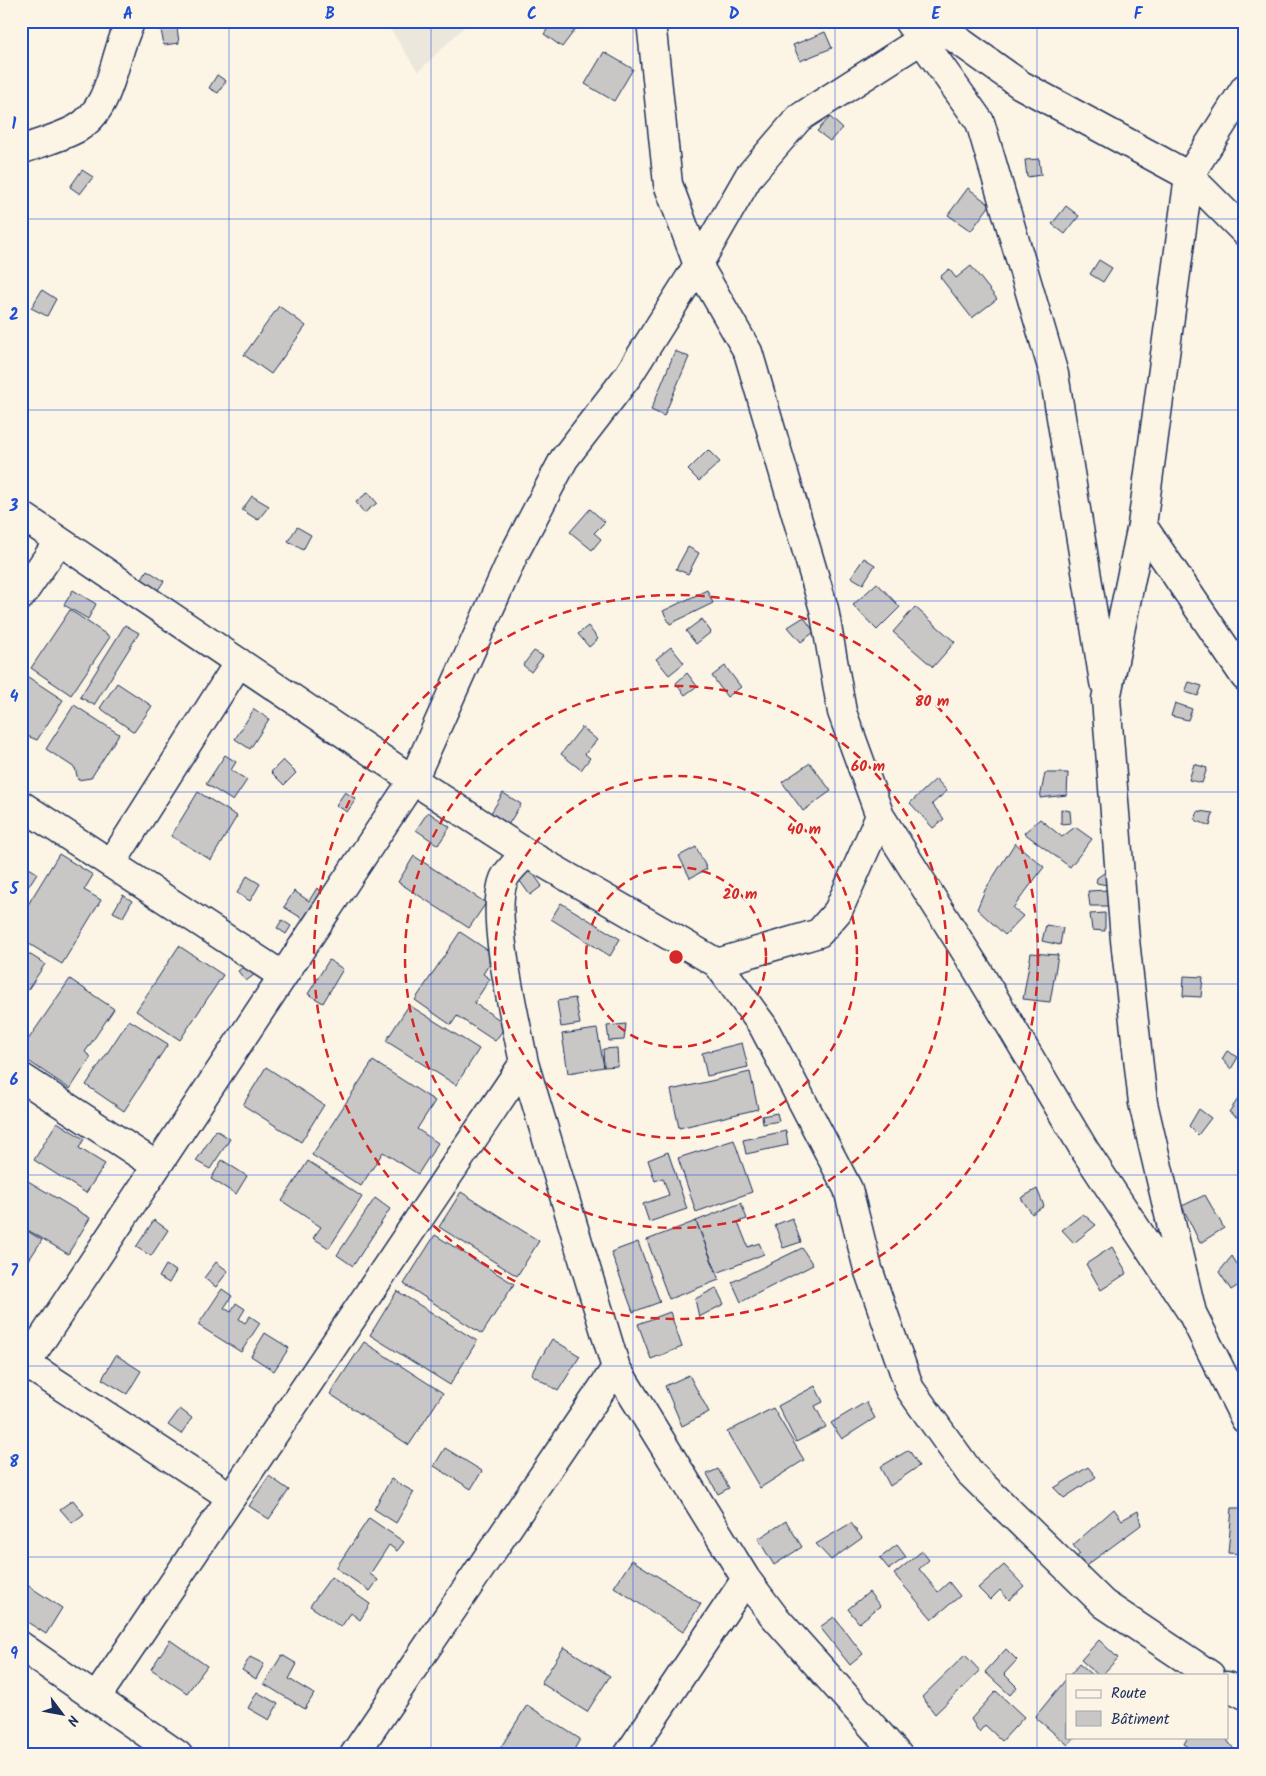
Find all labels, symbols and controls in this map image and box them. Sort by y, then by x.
text: A [123,2,133,27]
text: B [325,2,335,27]
text: C [527,2,537,27]
text: D [729,2,740,27]
text: E [932,2,942,27]
text: F [1134,2,1144,27]
text: 1 [12,112,17,137]
text: 2 [9,303,19,328]
text: 3 [9,494,19,519]
text: 4 [10,685,19,710]
text: 80 m [915,690,949,714]
text: 60 m [851,755,885,779]
text: 40 m [787,818,821,842]
text: 5 [9,877,20,902]
text: 20 m [723,883,757,907]
centre of rings [667,948,685,966]
text: 6 [10,1068,19,1093]
text: 7 [10,1259,18,1284]
text: 8 [9,1450,19,1475]
text: 9 [10,1642,18,1667]
legend [1066,1674,1228,1738]
text: Route [1111,1682,1147,1706]
north arrow [38,1688,88,1738]
text: Bâtiment [1111,1708,1170,1732]
text: N [60,1711,84,1730]

